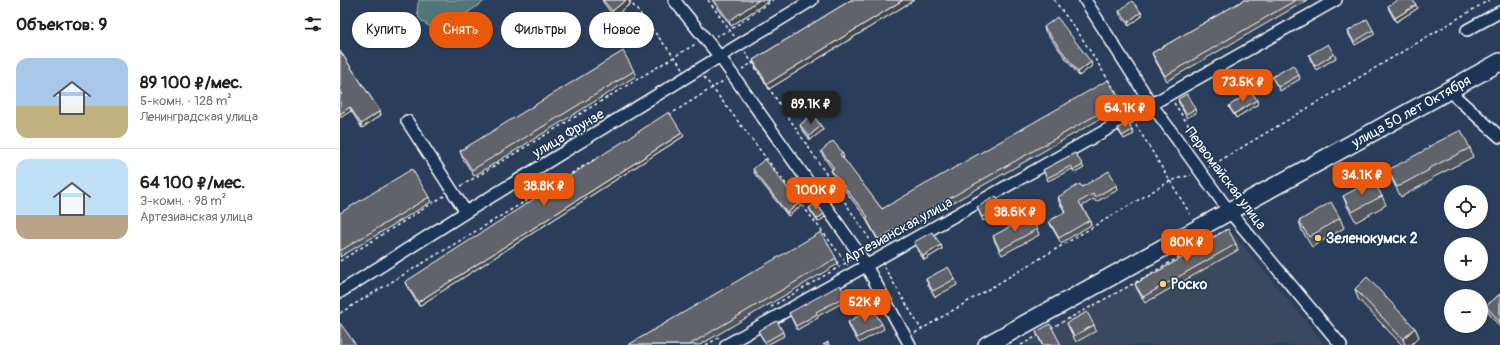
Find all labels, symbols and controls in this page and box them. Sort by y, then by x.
chip: Купить [352,12,421,48]
chip: Снять [429,12,493,48]
chip: Фильтры [501,12,581,48]
chip: Новое [589,12,654,48]
icon: filters [302,13,324,35]
text: Объектов: 9 [16,14,107,35]
pin: 73.5K ₽ [1206,69,1280,103]
text: 89 100 ₽/мес. [140,72,243,93]
street label: улица 50 лет Октября [1348,72,1474,152]
icon: home [48,74,96,122]
text: 73.5K ₽ [1222,74,1264,90]
pin: 89.1K ₽ [774,91,848,125]
text: 5-комн. · 128 m² [140,93,232,109]
pin: 64.1K ₽ [1088,95,1162,129]
text: 89.1K ₽ [791,96,831,112]
text: 64.1K ₽ [1104,100,1146,116]
street label: улица Фрунзе [529,105,607,162]
text: Ленинградская улица [140,109,258,125]
street label: Первомайская улица [1181,124,1270,233]
pin: 34.1K ₽ [1325,162,1399,196]
text: 34.1K ₽ [1341,167,1383,183]
text: 64 100 ₽/мес. [140,172,245,193]
pin: 38.8K ₽ [507,173,581,207]
icon: home [48,175,96,223]
pin: 100K ₽ [783,177,849,211]
text: 38.8K ₽ [523,178,565,194]
text: 100K ₽ [795,182,837,198]
map controls [1444,185,1488,333]
button: locate [1444,185,1488,229]
text: 3-комн. · 98 m² [140,193,226,209]
street label: Артезианская улица [841,194,955,267]
pin: 38.6K ₽ [978,199,1052,233]
text: 38.6K ₽ [994,204,1036,220]
text: Артезианская улица [140,209,253,225]
pin: 80K ₽ [1159,229,1215,263]
place label: Зеленокумск 2 [1326,230,1418,247]
marker: Зеленокумск 2 [1313,233,1323,243]
text: 80K ₽ [1170,234,1204,250]
button: + [1444,237,1488,281]
place label: Роско [1171,276,1208,293]
marker: Роско [1158,279,1168,289]
pin: 52K ₽ [837,289,893,323]
button: − [1444,289,1488,333]
text: 52K ₽ [849,294,881,310]

